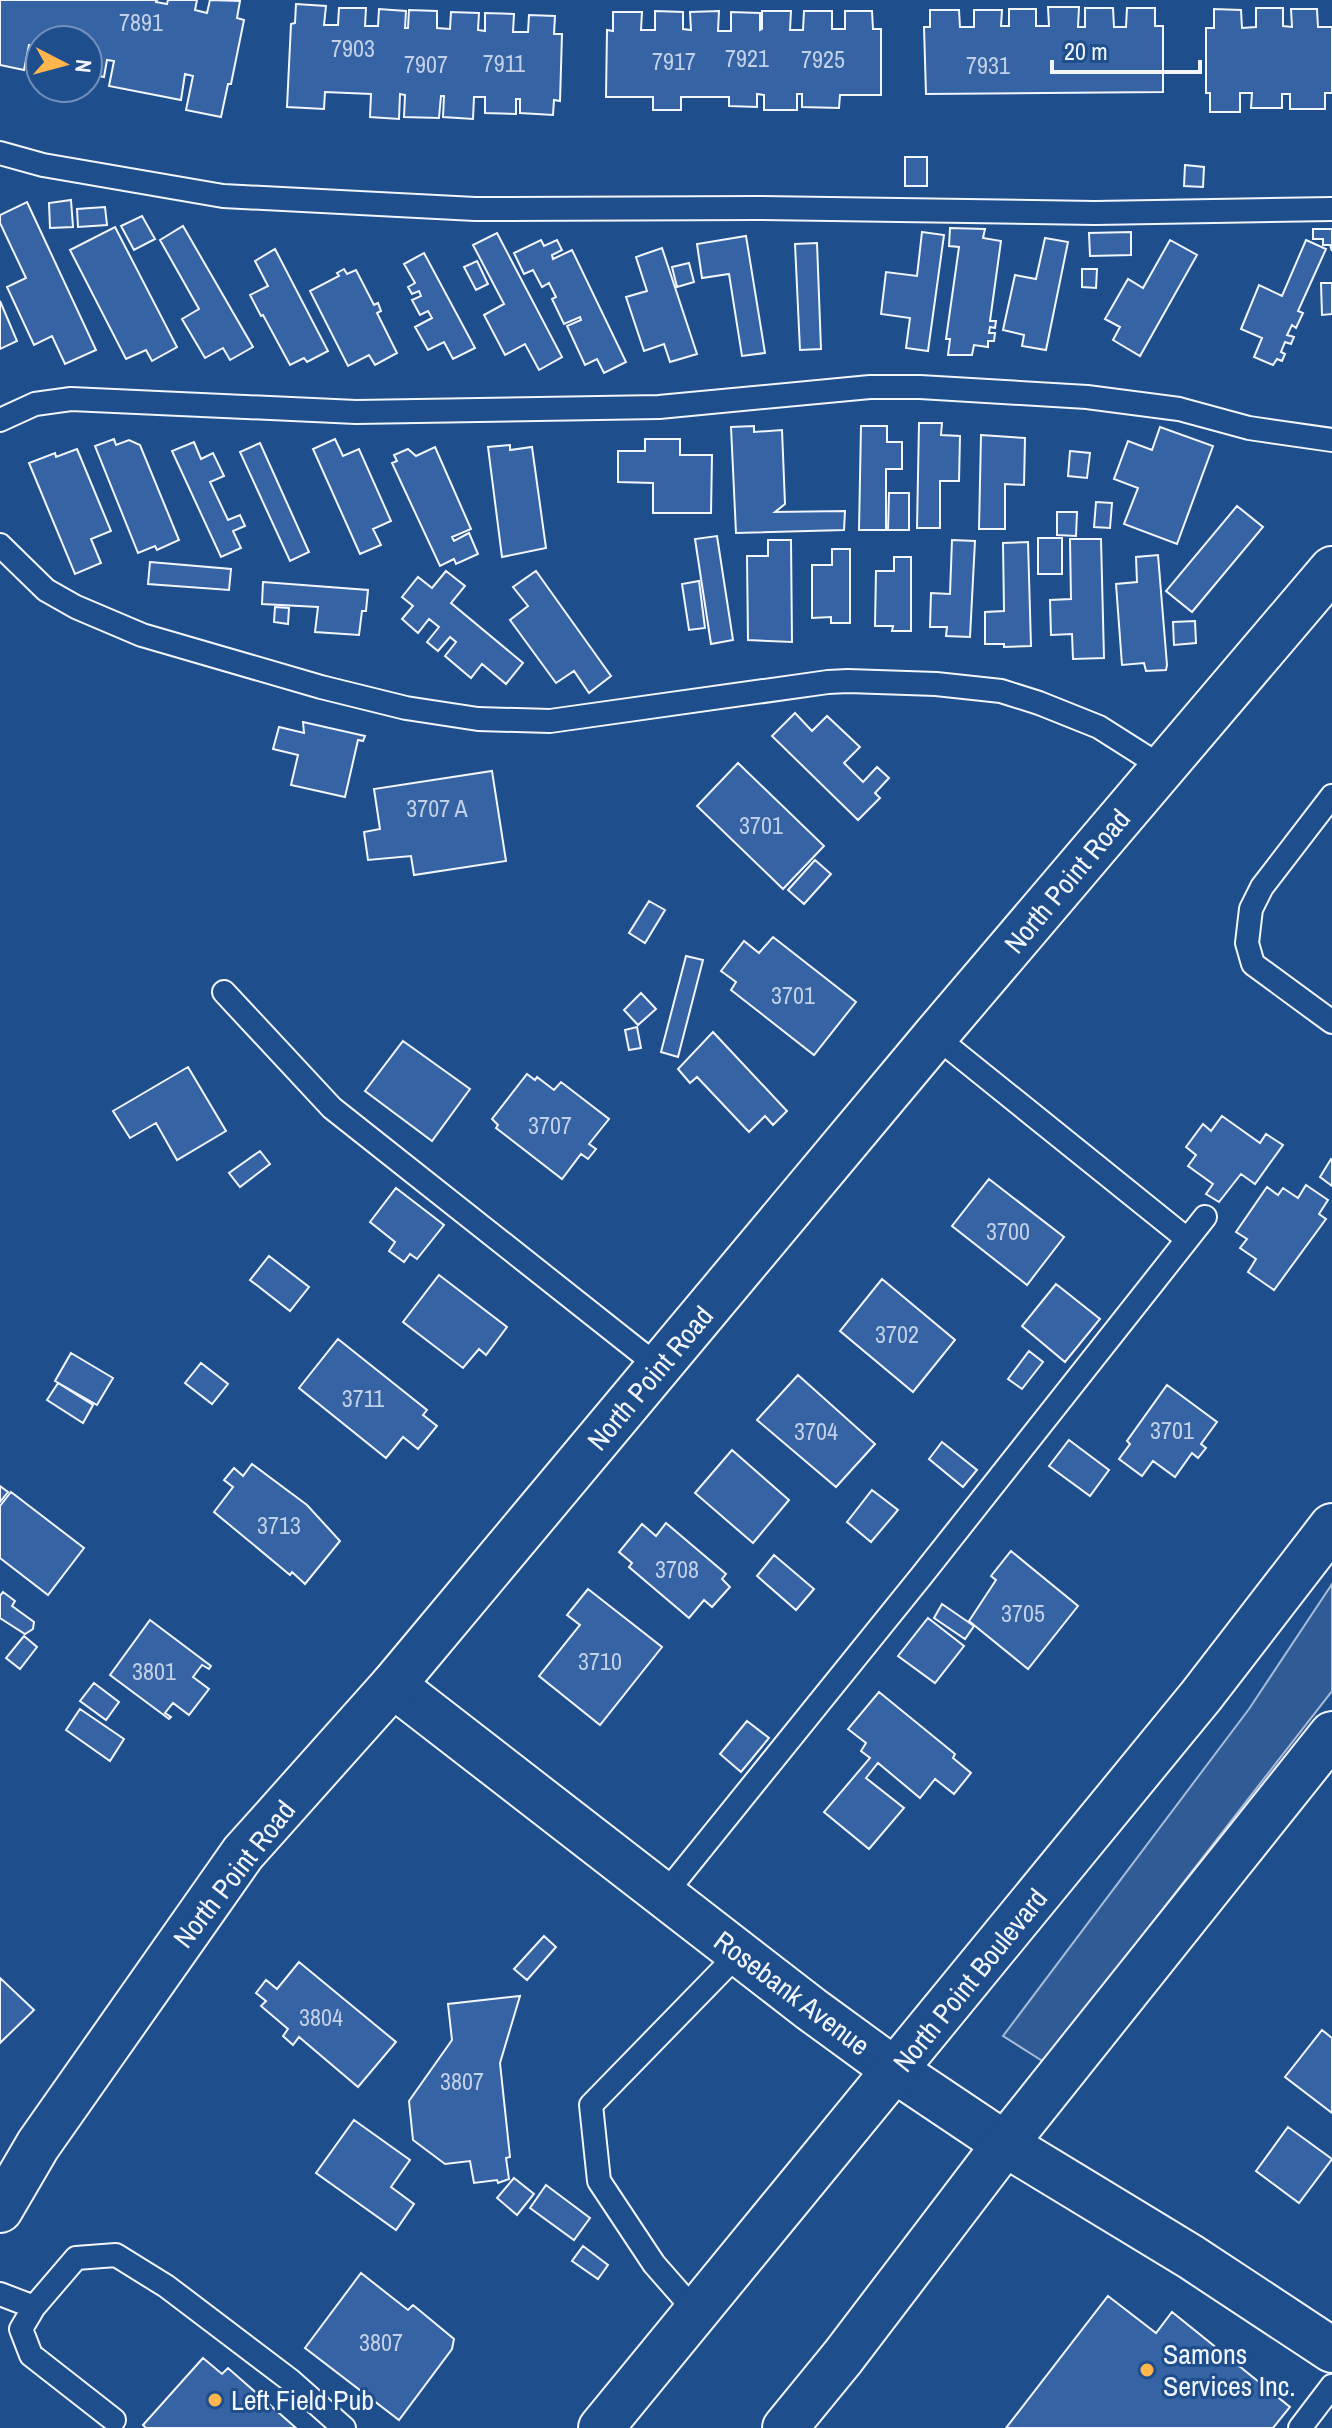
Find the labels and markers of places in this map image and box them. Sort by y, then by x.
place label: Samons Services Inc. [1163,2335,1296,2405]
marker: Samons Services Inc. [1138,2361,1156,2379]
place label: Left Field Pub [231,2381,374,2419]
marker: Left Field Pub [206,2391,224,2409]

